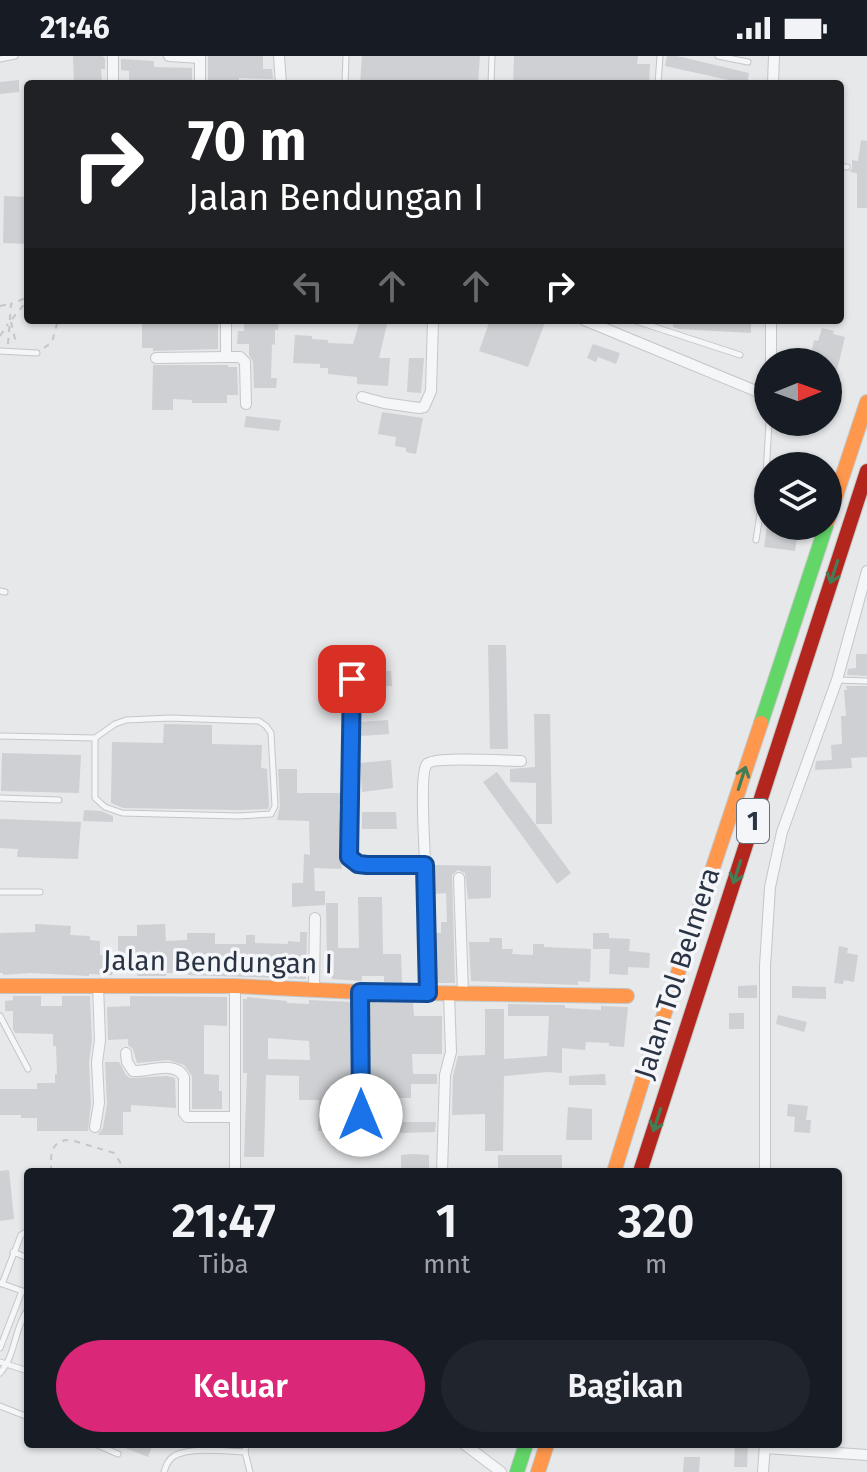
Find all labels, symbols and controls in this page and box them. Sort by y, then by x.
text: 21:46 [40,10,110,46]
text: 70 m [188,108,307,175]
icon: right [56,112,160,216]
text: Jalan Bendungan I [188,176,484,220]
icon: left [286,264,330,308]
icon: ahead [370,264,414,308]
icon: ahead [454,264,498,308]
icon: right [538,264,582,308]
north arrow [754,348,842,436]
map controls [754,348,842,540]
button: layers [754,452,842,540]
one-way arrow [826,558,841,584]
pin [318,645,386,713]
icon: arrive [330,657,374,701]
one-way arrow [735,766,750,792]
road number: 1 [737,799,769,843]
one-way arrow [729,859,744,885]
street label: Jalan Tol Belmera [627,863,727,1083]
street label: Jalan Bendungan I [103,943,333,981]
position arrow [319,1073,403,1157]
one-way arrow [649,1106,664,1132]
text: 21:47 [172,1192,276,1250]
text: 1 [436,1192,458,1250]
text: 320 [618,1192,694,1250]
text: Tiba [199,1249,249,1280]
text: mnt [423,1249,470,1280]
text: m [645,1249,667,1280]
button: Keluar [56,1340,425,1432]
button: Bagikan [441,1340,810,1432]

